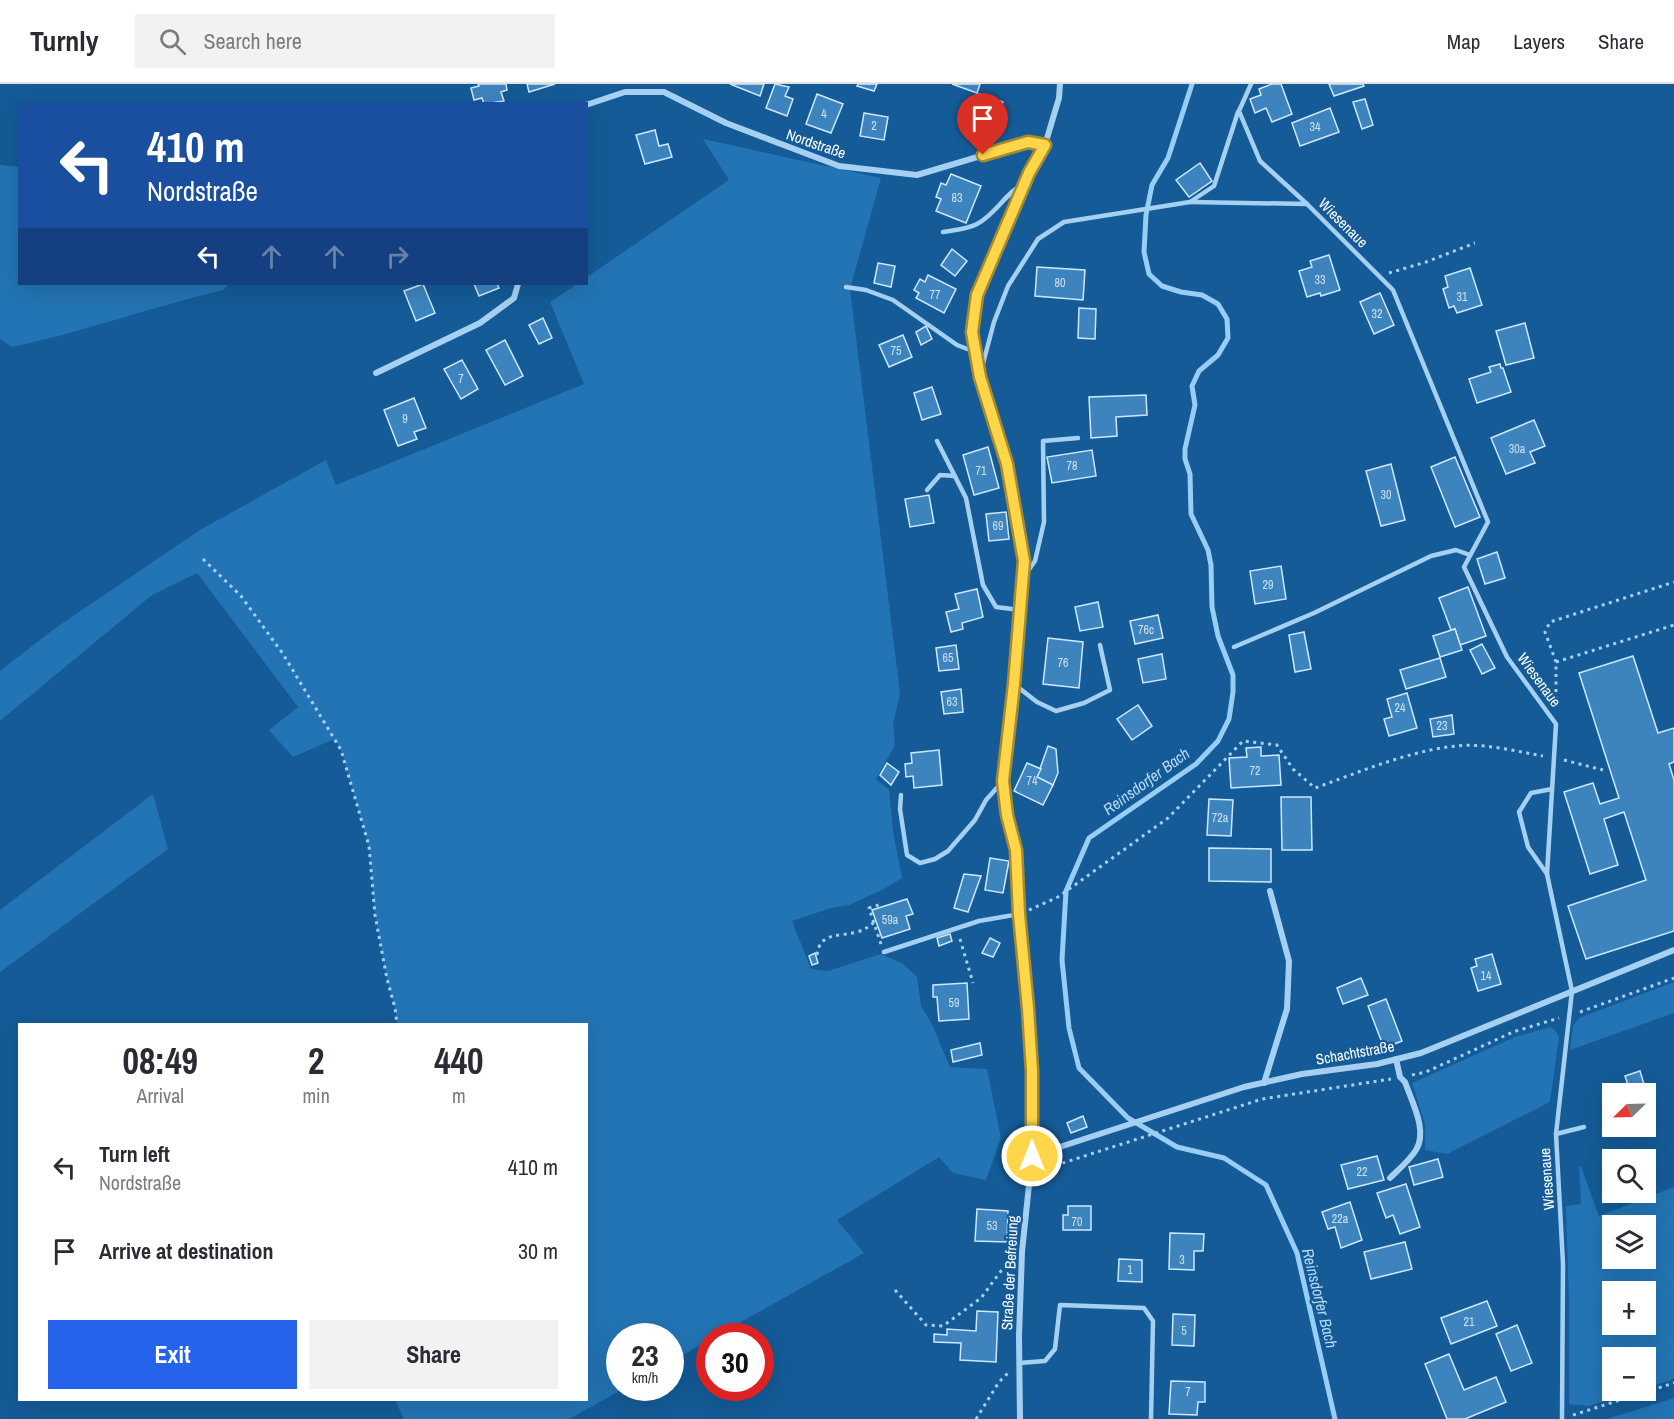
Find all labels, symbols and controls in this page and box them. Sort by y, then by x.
search box [135,14,555,68]
text: Turnly [30,22,99,60]
icon: search [156,25,189,58]
text: Search here [204,26,302,56]
text: Map [1447,27,1480,56]
text: Layers [1513,27,1565,56]
text: Share [1598,27,1644,56]
pin [957,93,1008,155]
icon: arrive [966,102,999,135]
house number: 4 [821,106,827,122]
house number: 2 [871,118,877,134]
text: 410 m [147,119,245,175]
house number: 34 [1310,119,1321,135]
street label: Nordstraße [784,124,849,164]
icon: left [48,126,126,204]
text: Nordstraße [147,173,258,209]
house number: 83 [952,190,962,206]
street label: Wiesenaue [1314,193,1373,252]
icon: left [192,240,225,273]
icon: ahead [255,240,288,273]
icon: ahead [318,240,351,273]
icon: right [381,240,414,273]
house number: 33 [1315,272,1325,288]
house number: 80 [1055,275,1065,291]
house number: 77 [930,287,941,303]
house number: 31 [1457,289,1468,305]
house number: 32 [1372,306,1382,322]
house number: 75 [891,343,902,359]
house number: 7 [458,371,464,387]
house number: 9 [402,411,408,427]
house number: 30a [1509,441,1526,457]
house number: 78 [1067,458,1077,474]
house number: 71 [976,463,987,479]
house number: 30 [1381,487,1391,503]
house number: 69 [993,518,1003,534]
house number: 29 [1263,577,1273,593]
house number: 76c [1138,622,1154,638]
street label: Wiesenaue [1513,648,1566,711]
house number: 65 [943,650,954,666]
house number: 76 [1058,655,1068,671]
house number: 63 [947,694,957,710]
house number: 24 [1395,700,1406,716]
house number: 23 [1437,718,1447,734]
water label: Reinsdorfer Bach [1098,742,1194,820]
house number: 72 [1250,763,1260,779]
house number: 74 [1027,773,1038,789]
house number: 72a [1212,810,1229,826]
house number: 59a [882,912,899,928]
house number: 14 [1481,968,1492,984]
house number: 59 [949,995,959,1011]
street label: Schachtstraße [1314,1035,1396,1070]
text: 08:49 [122,1037,198,1085]
text: 2 [308,1037,324,1085]
text: 440 [434,1037,484,1085]
text: Arrival [137,1082,184,1109]
text: min [302,1082,330,1109]
text: m [452,1082,466,1109]
north arrow [1602,1083,1656,1137]
map controls [1602,1083,1656,1401]
position arrow [1000,1124,1064,1188]
text: Turn left [99,1139,170,1169]
street label: Wiesenaue [1534,1147,1559,1211]
button: search [1602,1149,1656,1203]
icon: left [48,1151,81,1184]
text: 410 m [508,1152,558,1182]
house number: 22 [1357,1164,1367,1180]
text: Nordstraße [99,1169,181,1196]
house number: 22a [1332,1211,1349,1227]
house number: 70 [1072,1214,1082,1230]
street label: Straße der Befreiung [996,1215,1023,1331]
button: layers [1602,1215,1656,1269]
house number: 53 [987,1218,997,1234]
icon: arrive [48,1235,81,1268]
text: Arrive at destination [99,1236,273,1266]
text: 30 m [518,1236,558,1266]
water label: Reinsdorfer Bach [1297,1246,1343,1350]
house number: 3 [1179,1252,1185,1268]
house number: 1 [1127,1262,1133,1278]
button: + [1602,1281,1656,1335]
house number: 21 [1464,1314,1475,1330]
button: Exit [48,1320,297,1389]
button: Share [309,1320,558,1389]
speed limit sign: 30 [696,1323,774,1401]
house number: 5 [1181,1323,1187,1339]
text: 23 [631,1335,659,1375]
button: − [1602,1347,1656,1401]
text: km/h [632,1367,658,1388]
house number: 7 [1185,1384,1191,1400]

